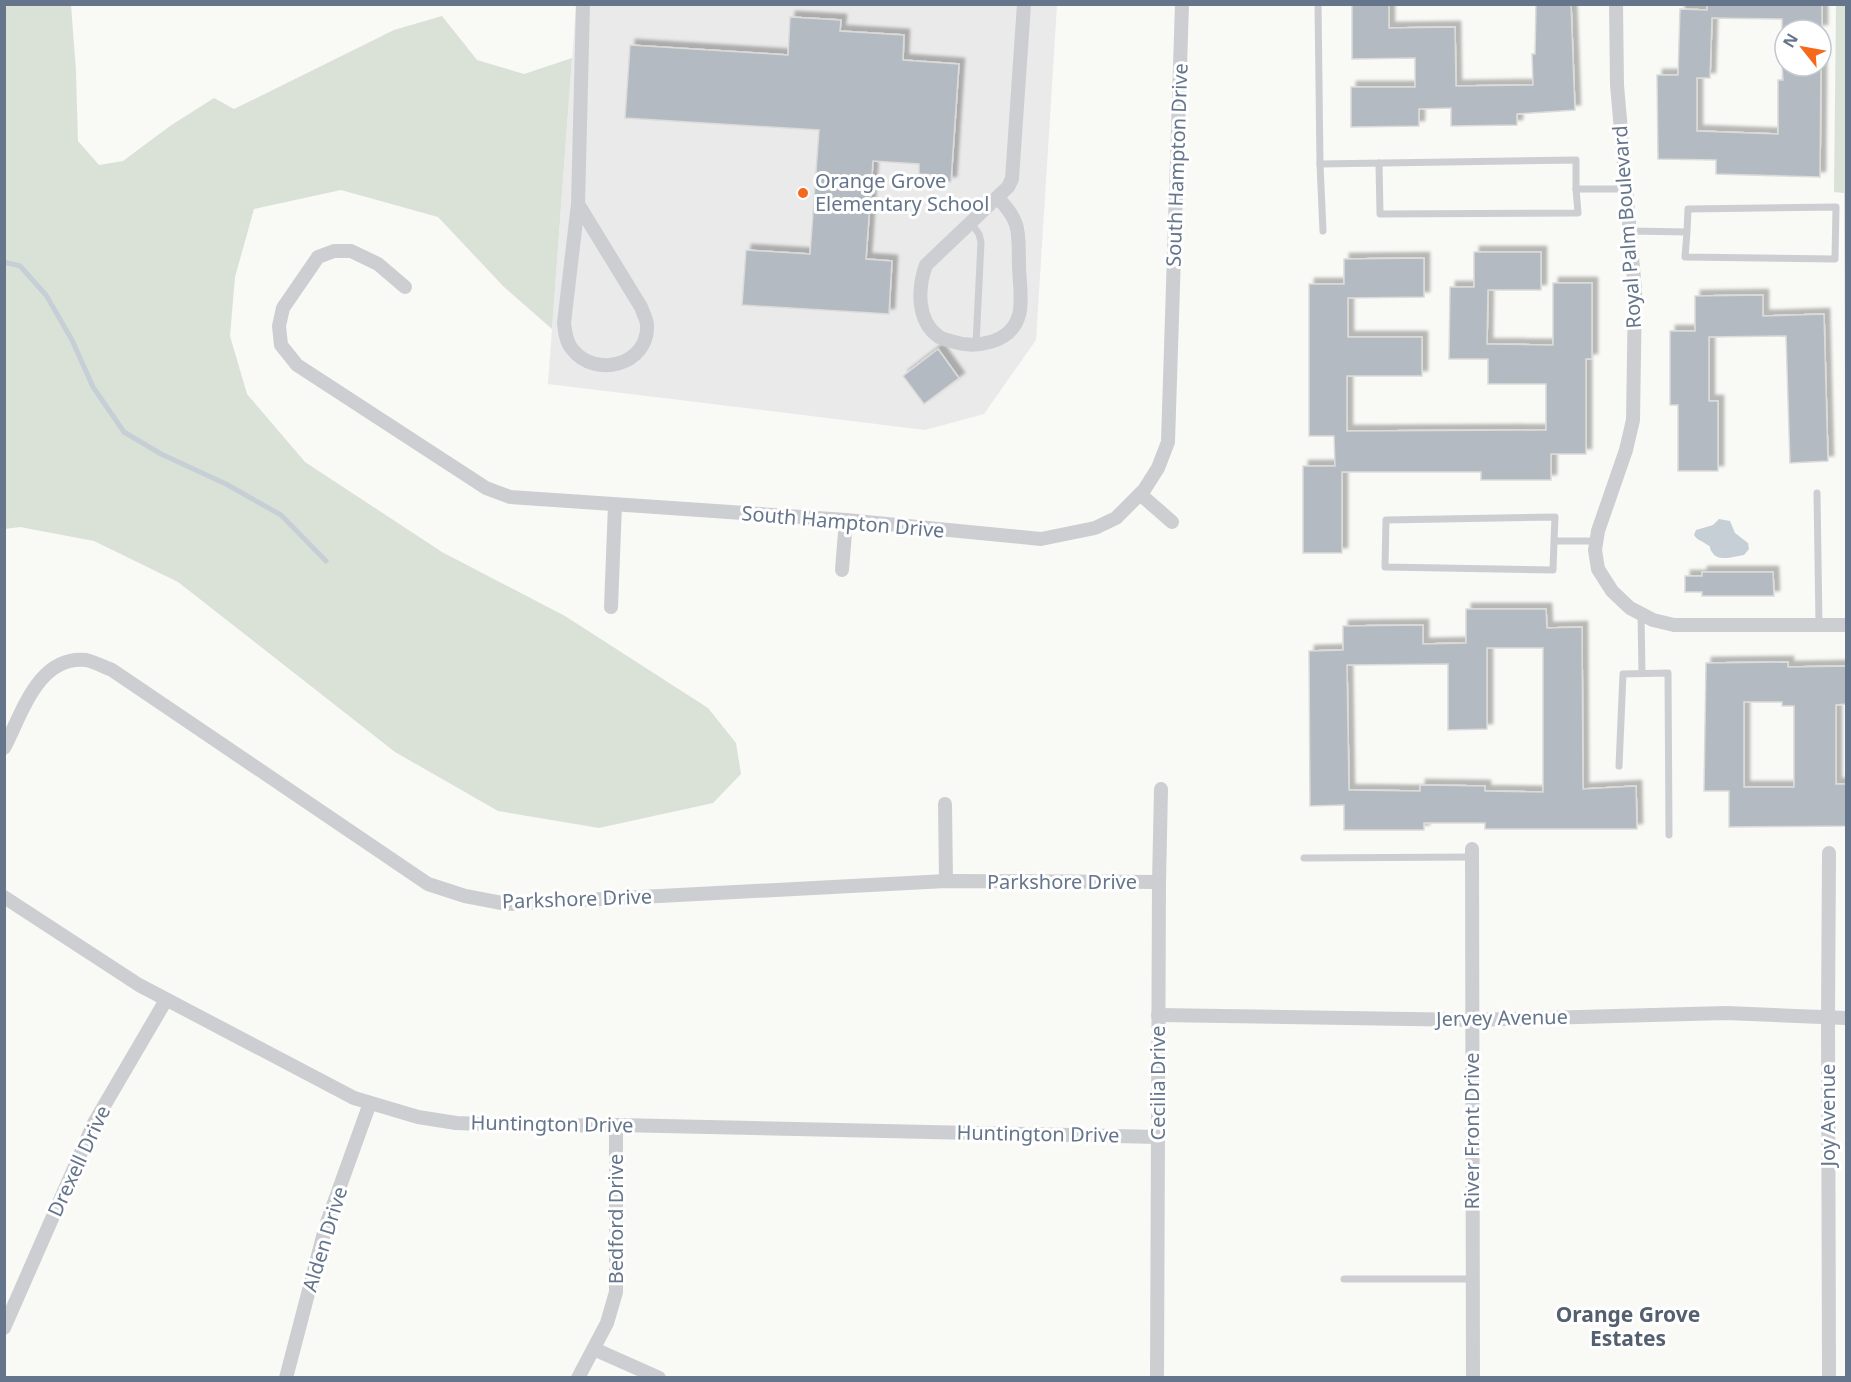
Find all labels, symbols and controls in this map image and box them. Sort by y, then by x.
north arrow [1773,18,1833,78]
text: N [1777,29,1803,52]
street label: South Hampton Drive [1159,63,1194,267]
street label: Royal Palm Boulevard [1606,125,1647,329]
place label: Orange Grove Elementary School [815,167,989,217]
marker: Orange Grove Elementary School [796,186,810,200]
street label: South Hampton Drive [740,499,946,544]
street label: Parkshore Drive [987,868,1137,895]
street label: Parkshore Drive [502,882,652,915]
street label: Jervey Avenue [1434,1003,1568,1032]
street label: Cecilia Drive [1144,1026,1171,1140]
street label: River Front Drive [1458,1052,1485,1210]
street label: Joy Avenue [1814,1064,1841,1168]
street label: Drexell Drive [41,1101,116,1221]
street label: Huntington Drive [470,1109,634,1138]
street label: Huntington Drive [956,1119,1120,1148]
street label: Bedford Drive [602,1154,629,1284]
street label: Alden Drive [296,1183,353,1295]
district label: Orange Grove Estates [1556,1300,1700,1352]

